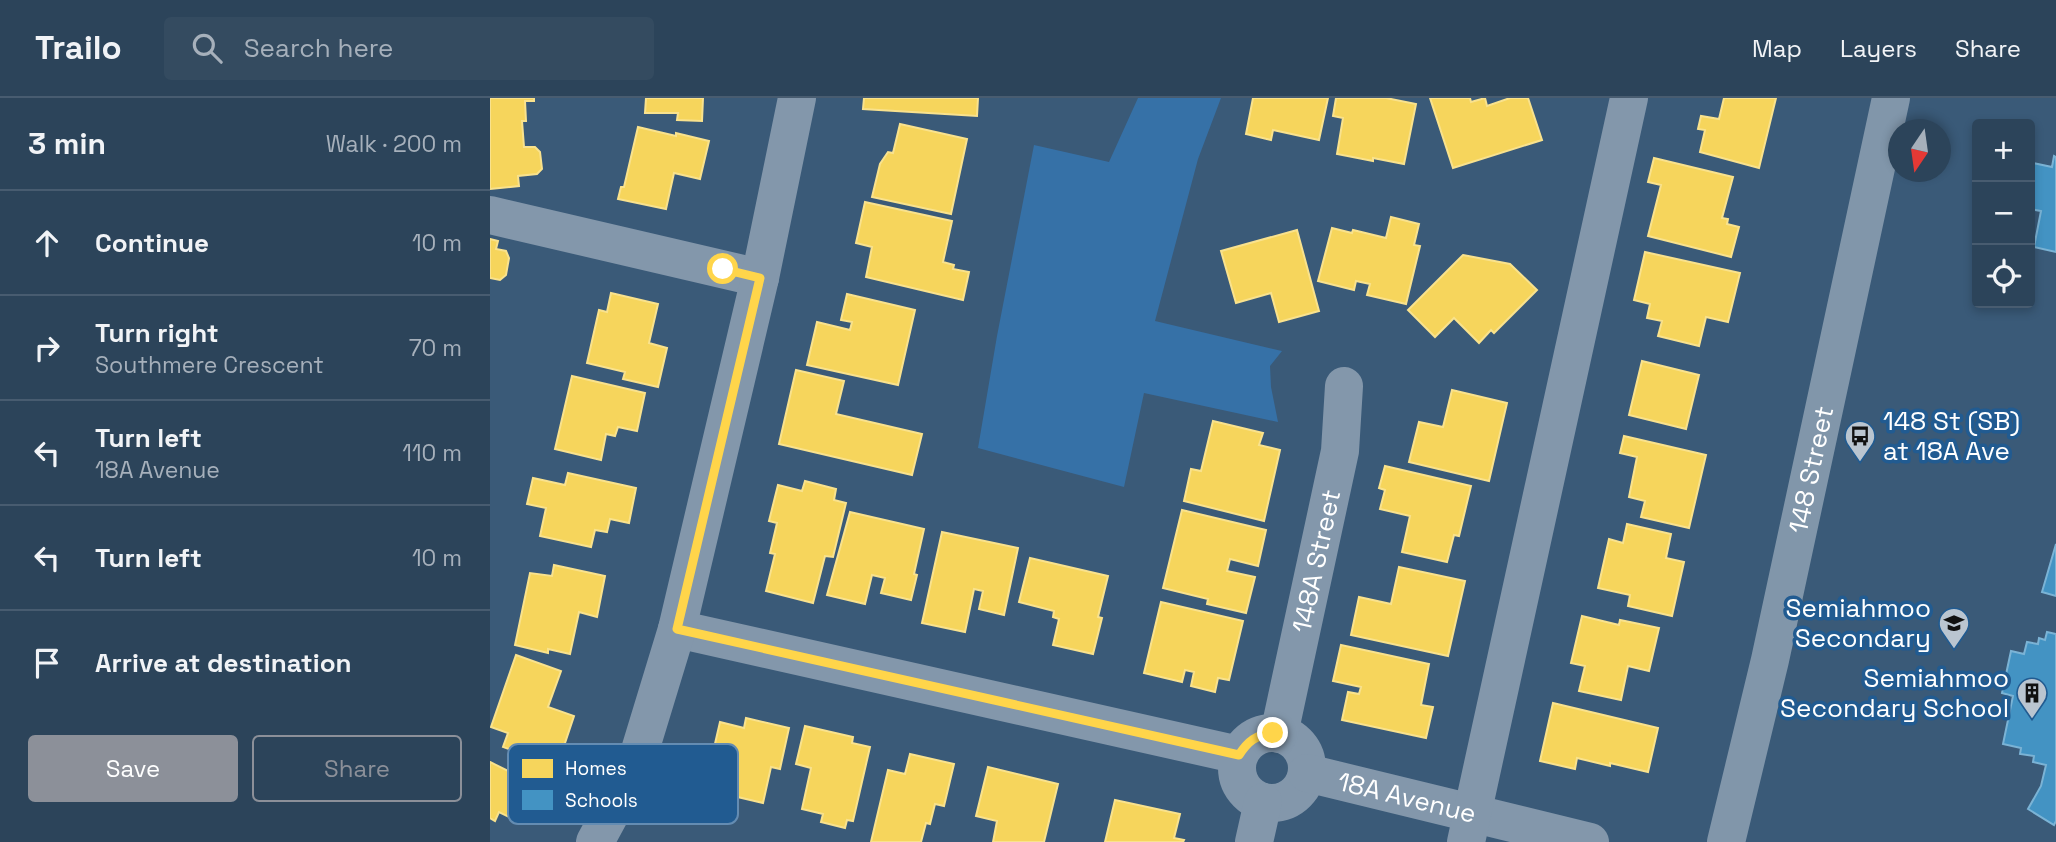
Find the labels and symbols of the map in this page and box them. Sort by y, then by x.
north arrow [1888,119,1951,182]
route start [707,253,738,284]
street label: 148 Street [1781,403,1841,537]
place label: 148 St (SB) at 18A Ave [1883,404,2020,468]
bus stop icon: 148 St (SB) at 18A Ave [1843,419,1877,463]
street label: 148A Street [1284,486,1348,636]
place label: Semiahmoo Secondary [1786,591,1931,655]
school or university icon: Semiahmoo Secondary [1937,606,1971,650]
place label: Semiahmoo Secondary School [1780,661,2009,725]
building icon: Semiahmoo Secondary School [2015,676,2049,720]
route end [1257,717,1288,748]
legend [508,744,738,824]
text: Homes [565,756,627,781]
street label: 18A Avenue [1334,764,1480,831]
text: Schools [565,788,638,813]

